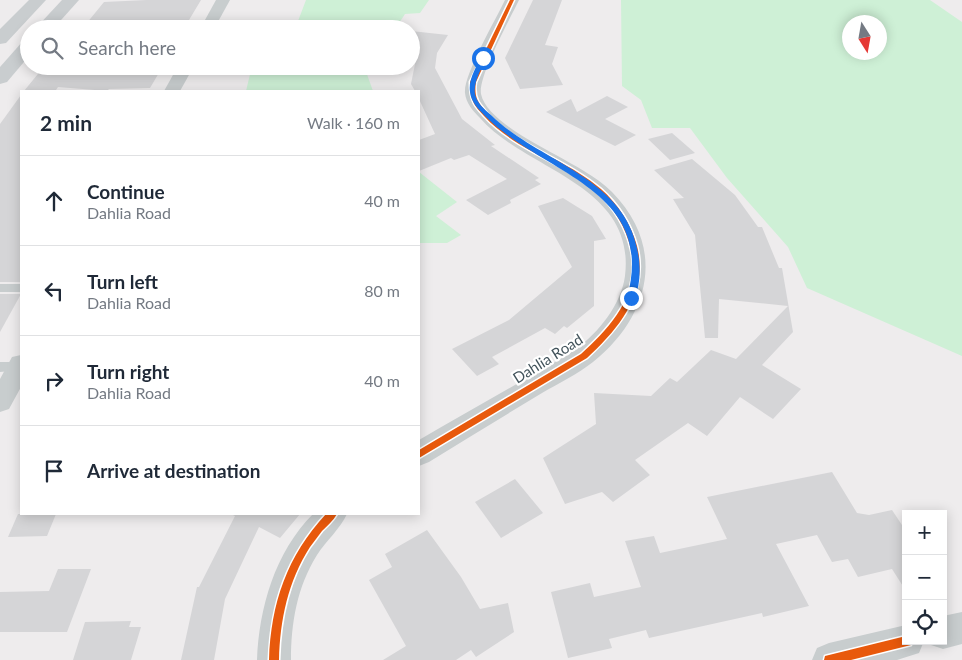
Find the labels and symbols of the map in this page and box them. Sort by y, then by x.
north arrow [842,15,887,60]
route start [472,47,495,70]
route end [620,287,643,310]
street label: Dahlia Road [509,330,586,387]

